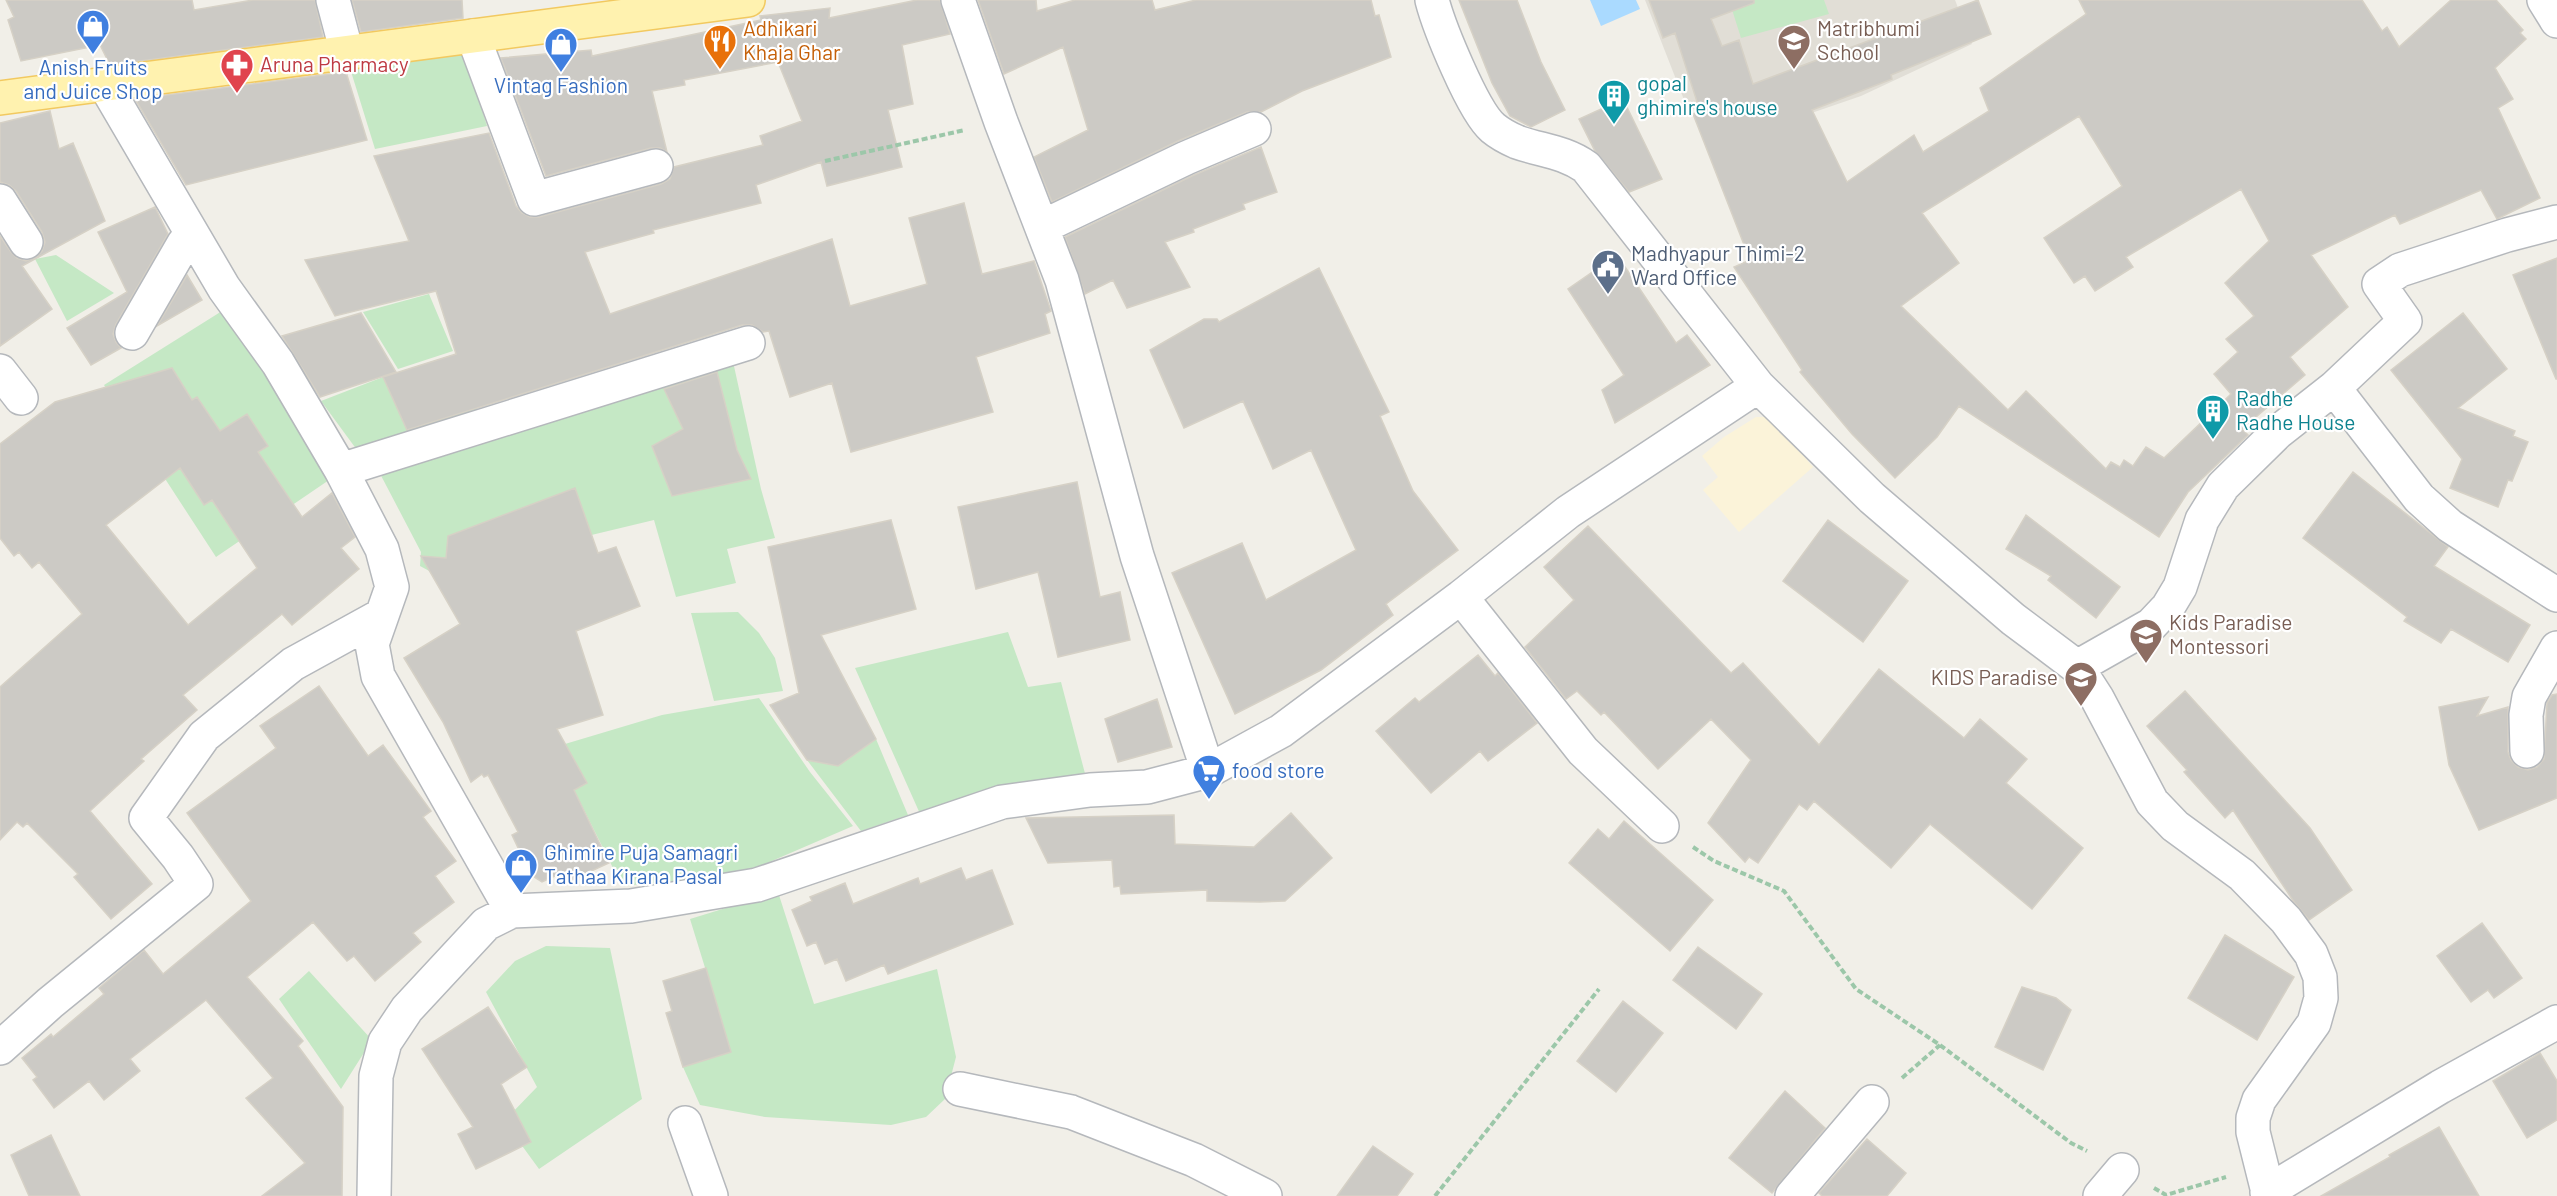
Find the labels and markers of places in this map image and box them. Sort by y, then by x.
shop icon: Anish Fruits and Juice Shop [75,8,111,55]
place label: Adhikari Khaja Ghar [743,15,841,64]
place label: Matribhumi School [1817,15,1920,64]
restaurant icon: Adhikari Khaja Ghar [702,23,738,70]
school or university icon: Matribhumi School [1776,23,1812,70]
shop icon: Vintag Fashion [543,26,579,73]
pharmacy icon: Aruna Pharmacy [219,47,255,94]
place label: Aruna Pharmacy [260,51,409,76]
place label: Anish Fruits and Juice Shop [23,54,163,103]
place label: gopal ghimire's house [1637,70,1778,119]
place label: Vintag Fashion [494,72,628,97]
building icon: gopal ghimire's house [1596,78,1632,125]
place label: Madhyapur Thimi-2 Ward Office [1631,240,1805,289]
public building icon: Madhyapur Thimi-2 Ward Office [1590,248,1626,295]
place label: Radhe Radhe House [2236,385,2355,434]
building icon: Radhe Radhe House [2195,393,2231,440]
place label: Kids Paradise Montessori [2169,609,2293,658]
school or university icon: Kids Paradise Montessori [2128,617,2164,664]
school or university icon: KIDS Paradise [2063,660,2099,707]
place label: KIDS Paradise [1931,664,2058,689]
supermarket icon: food store [1191,753,1227,800]
place label: food store [1232,757,1325,782]
place label: Ghimire Puja Samagri Tathaa Kirana Pasal [544,839,738,888]
shop icon: Ghimire Puja Samagri Tathaa Kirana Pasal [503,847,539,894]

